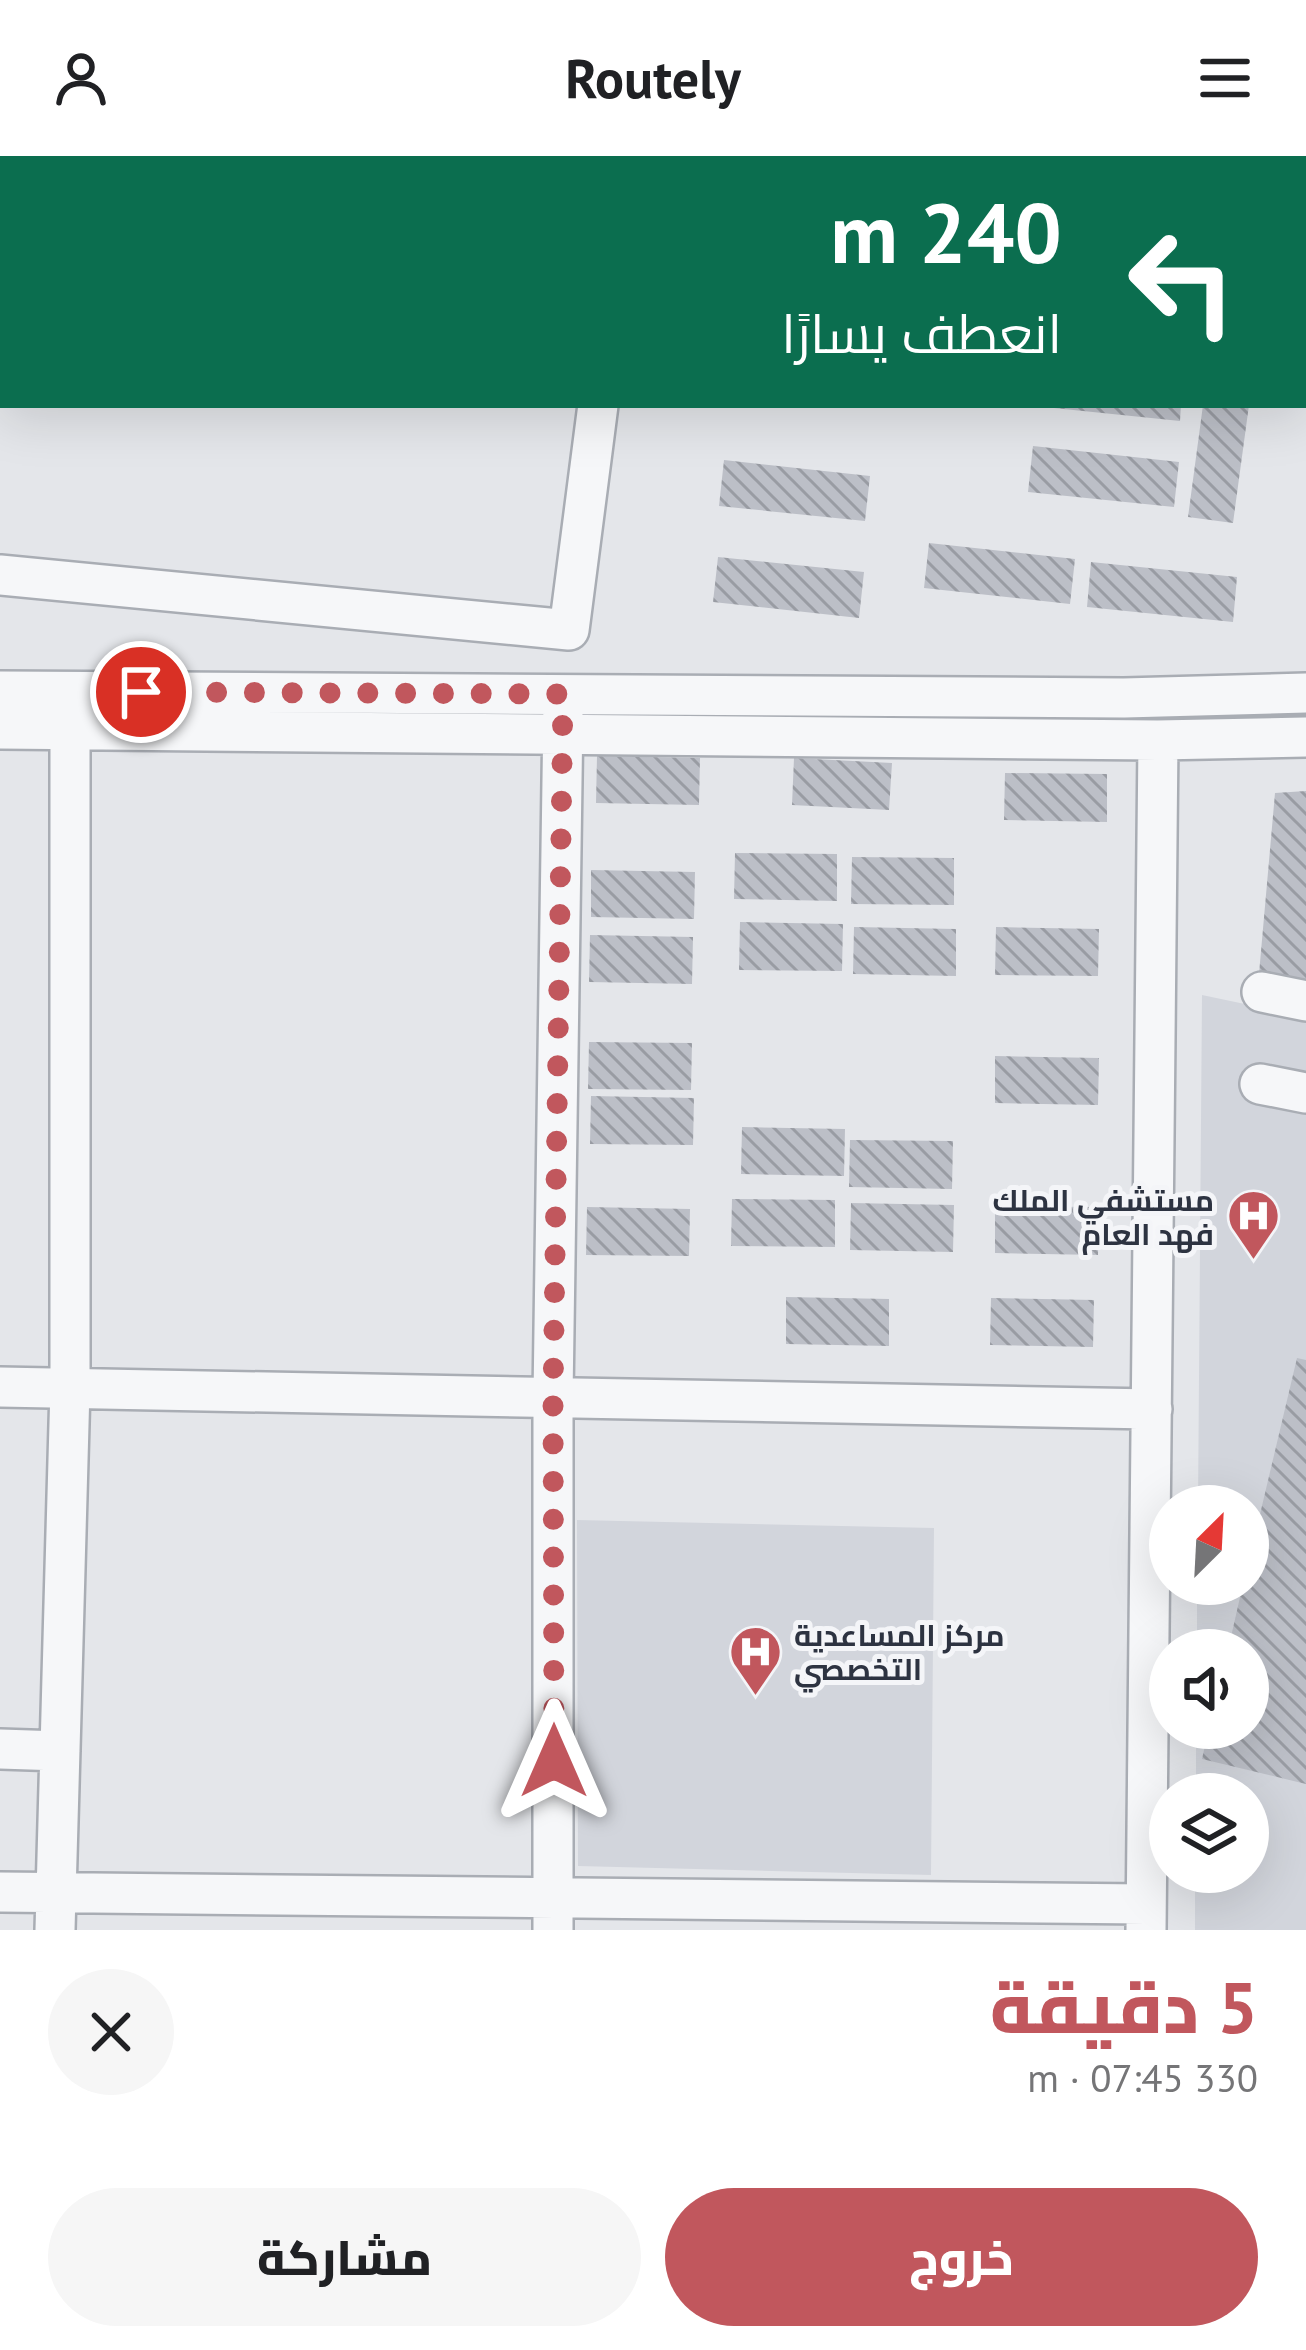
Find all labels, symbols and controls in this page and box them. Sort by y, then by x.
text: Routely [565,43,741,113]
icon: person [48,45,114,111]
icon: menu [1192,45,1258,111]
text: 240 m [830,177,1062,286]
icon: left [1104,204,1260,360]
text: انعطف يسارًا [781,298,1062,368]
pin [90,641,192,743]
icon: arrive [108,659,174,725]
place label: مستشفي الملك فهد العام [993,1180,1214,1255]
hospital icon: مستشفي الملك فهد العام [1225,1188,1281,1262]
north arrow [1149,1485,1269,1605]
map controls [1149,1485,1269,1893]
place label: مركز المساعدية التخصصي [794,1615,1005,1693]
hospital icon: مركز المساعدية التخصصي [727,1623,783,1697]
button: sound [1149,1629,1269,1749]
position arrow [491,1698,617,1824]
button: layers [1149,1773,1269,1893]
text: 5 دقيقة [990,1960,1258,2053]
button: close [48,1969,174,2095]
text: 330 m · 07:45 [1027,2052,1258,2103]
button: مشاركة [48,2188,641,2326]
button: خروج [665,2188,1258,2326]

